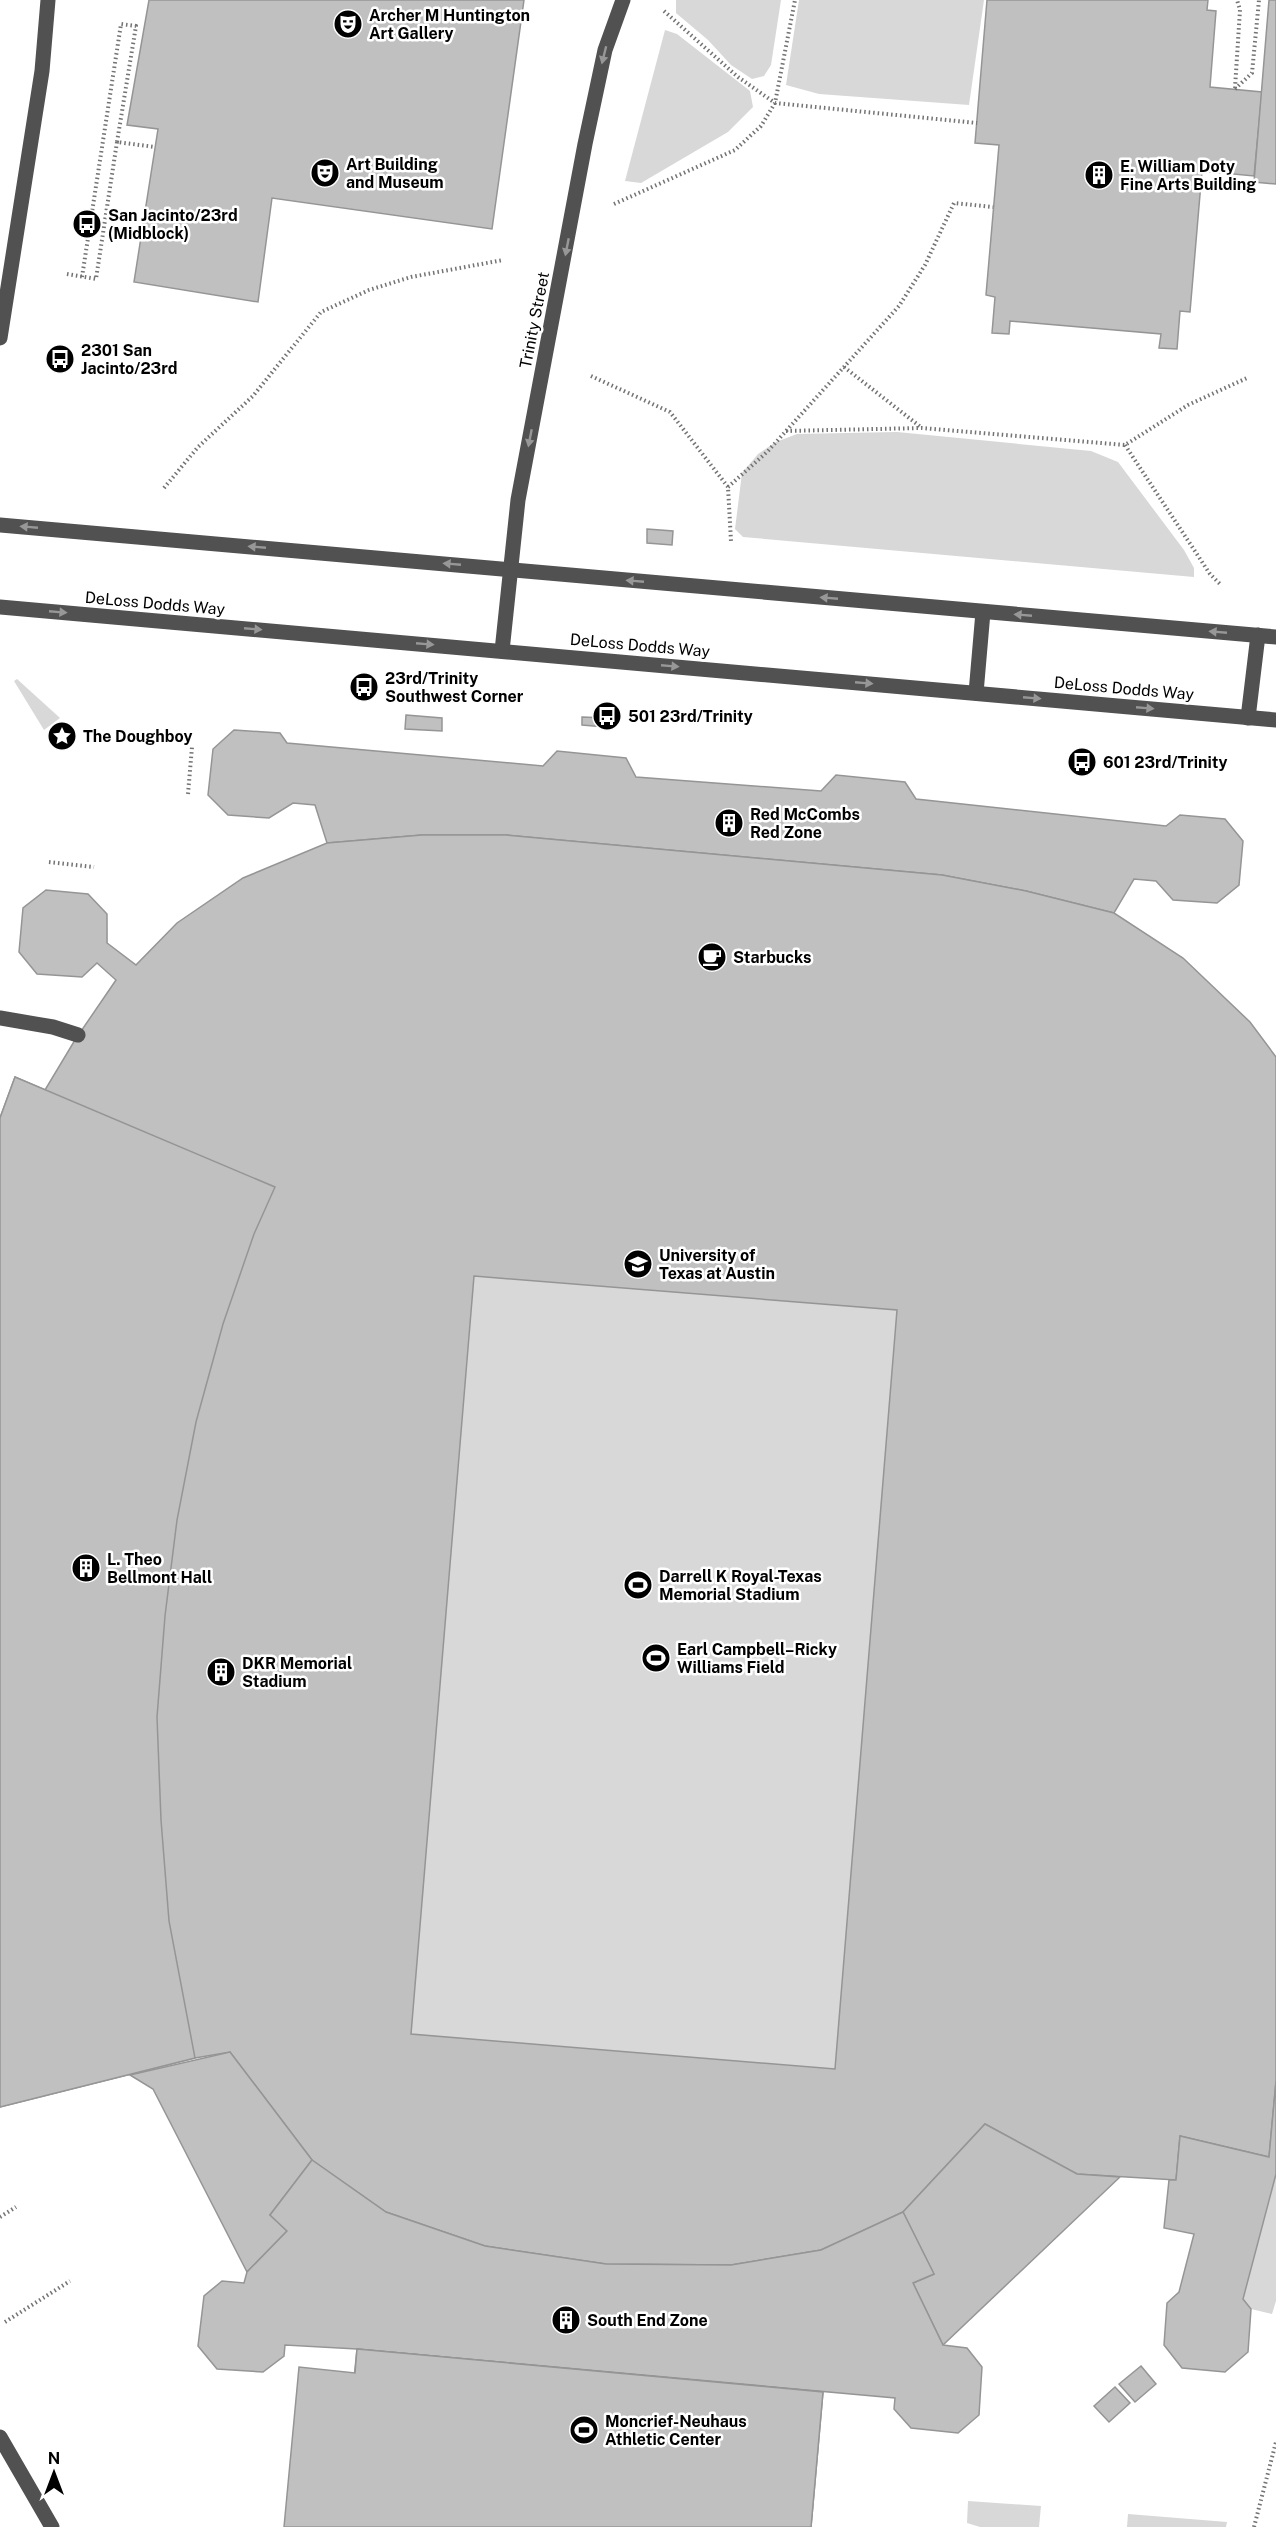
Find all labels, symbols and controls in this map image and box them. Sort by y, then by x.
place label: Archer M Huntington Art Gallery [369,6,530,43]
theatre icon: Archer M Huntington Art Gallery [332,8,364,40]
one-way arrow [599,46,609,65]
place label: Art Building and Museum [346,155,444,192]
theatre icon: Art Building and Museum [309,157,341,189]
place label: E. William Doty Fine Arts Building [1120,157,1256,194]
building icon: E. William Doty Fine Arts Building [1083,159,1115,191]
place label: San Jacinto/23rd (Midblock) [108,206,238,243]
bus stop icon: San Jacinto/23rd (Midblock) [71,208,103,240]
one-way arrow [562,237,571,256]
street label: Trinity Street [516,270,553,370]
place label: 2301 San Jacinto/23rd [81,341,178,378]
bus stop icon: 2301 San Jacinto/23rd [44,343,76,375]
one-way arrow [525,429,534,448]
one-way arrow [19,522,38,532]
one-way arrow [248,542,267,552]
one-way arrow [442,559,461,569]
one-way arrow [625,576,644,586]
street label: DeLoss Dodds Way [84,588,226,619]
one-way arrow [820,593,839,603]
one-way arrow [49,607,68,617]
one-way arrow [1014,610,1033,620]
one-way arrow [243,624,262,634]
one-way arrow [1208,627,1227,637]
street label: DeLoss Dodds Way [569,630,711,661]
one-way arrow [416,639,435,649]
one-way arrow [660,661,679,670]
place label: 23rd/Trinity Southwest Corner [385,669,524,706]
bus stop icon: 23rd/Trinity Southwest Corner [348,671,380,703]
street label: DeLoss Dodds Way [1053,673,1195,704]
one-way arrow [854,678,873,688]
one-way arrow [1022,693,1041,703]
bus stop icon: 501 23rd/Trinity [591,700,623,732]
one-way arrow [1136,703,1155,713]
place label: 501 23rd/Trinity [628,707,753,726]
place icon: The Doughboy [46,720,78,752]
place label: The Doughboy [83,727,193,746]
bus stop icon: 601 23rd/Trinity [1066,746,1098,778]
place label: 601 23rd/Trinity [1103,753,1227,772]
place label: Red McCombs Red Zone [750,805,860,842]
building icon: Red McCombs Red Zone [713,807,745,839]
cafe icon: Starbucks [696,941,728,973]
place label: Starbucks [733,948,811,967]
place label: University of Texas at Austin [659,1246,775,1283]
school or university icon: University of Texas at Austin [622,1248,654,1280]
place label: L. Theo Bellmont Hall [107,1550,212,1587]
building icon: L. Theo Bellmont Hall [70,1552,102,1584]
place label: Darrell K Royal-Texas Memorial Stadium [659,1567,822,1604]
sports icon: Darrell K Royal-Texas Memorial Stadium [622,1569,654,1601]
place label: Earl Campbell–Ricky Williams Field [677,1640,837,1677]
sports icon: Earl Campbell–Ricky Williams Field [640,1642,672,1674]
place label: DKR Memorial Stadium [242,1654,352,1691]
building icon: DKR Memorial Stadium [205,1656,237,1688]
building icon: South End Zone [550,2304,582,2336]
place label: South End Zone [587,2311,708,2330]
place label: Moncrief-Neuhaus Athletic Center [605,2412,747,2449]
sports icon: Moncrief-Neuhaus Athletic Center [568,2414,600,2446]
north arrow [24,2443,84,2503]
text: N [48,2449,60,2468]

